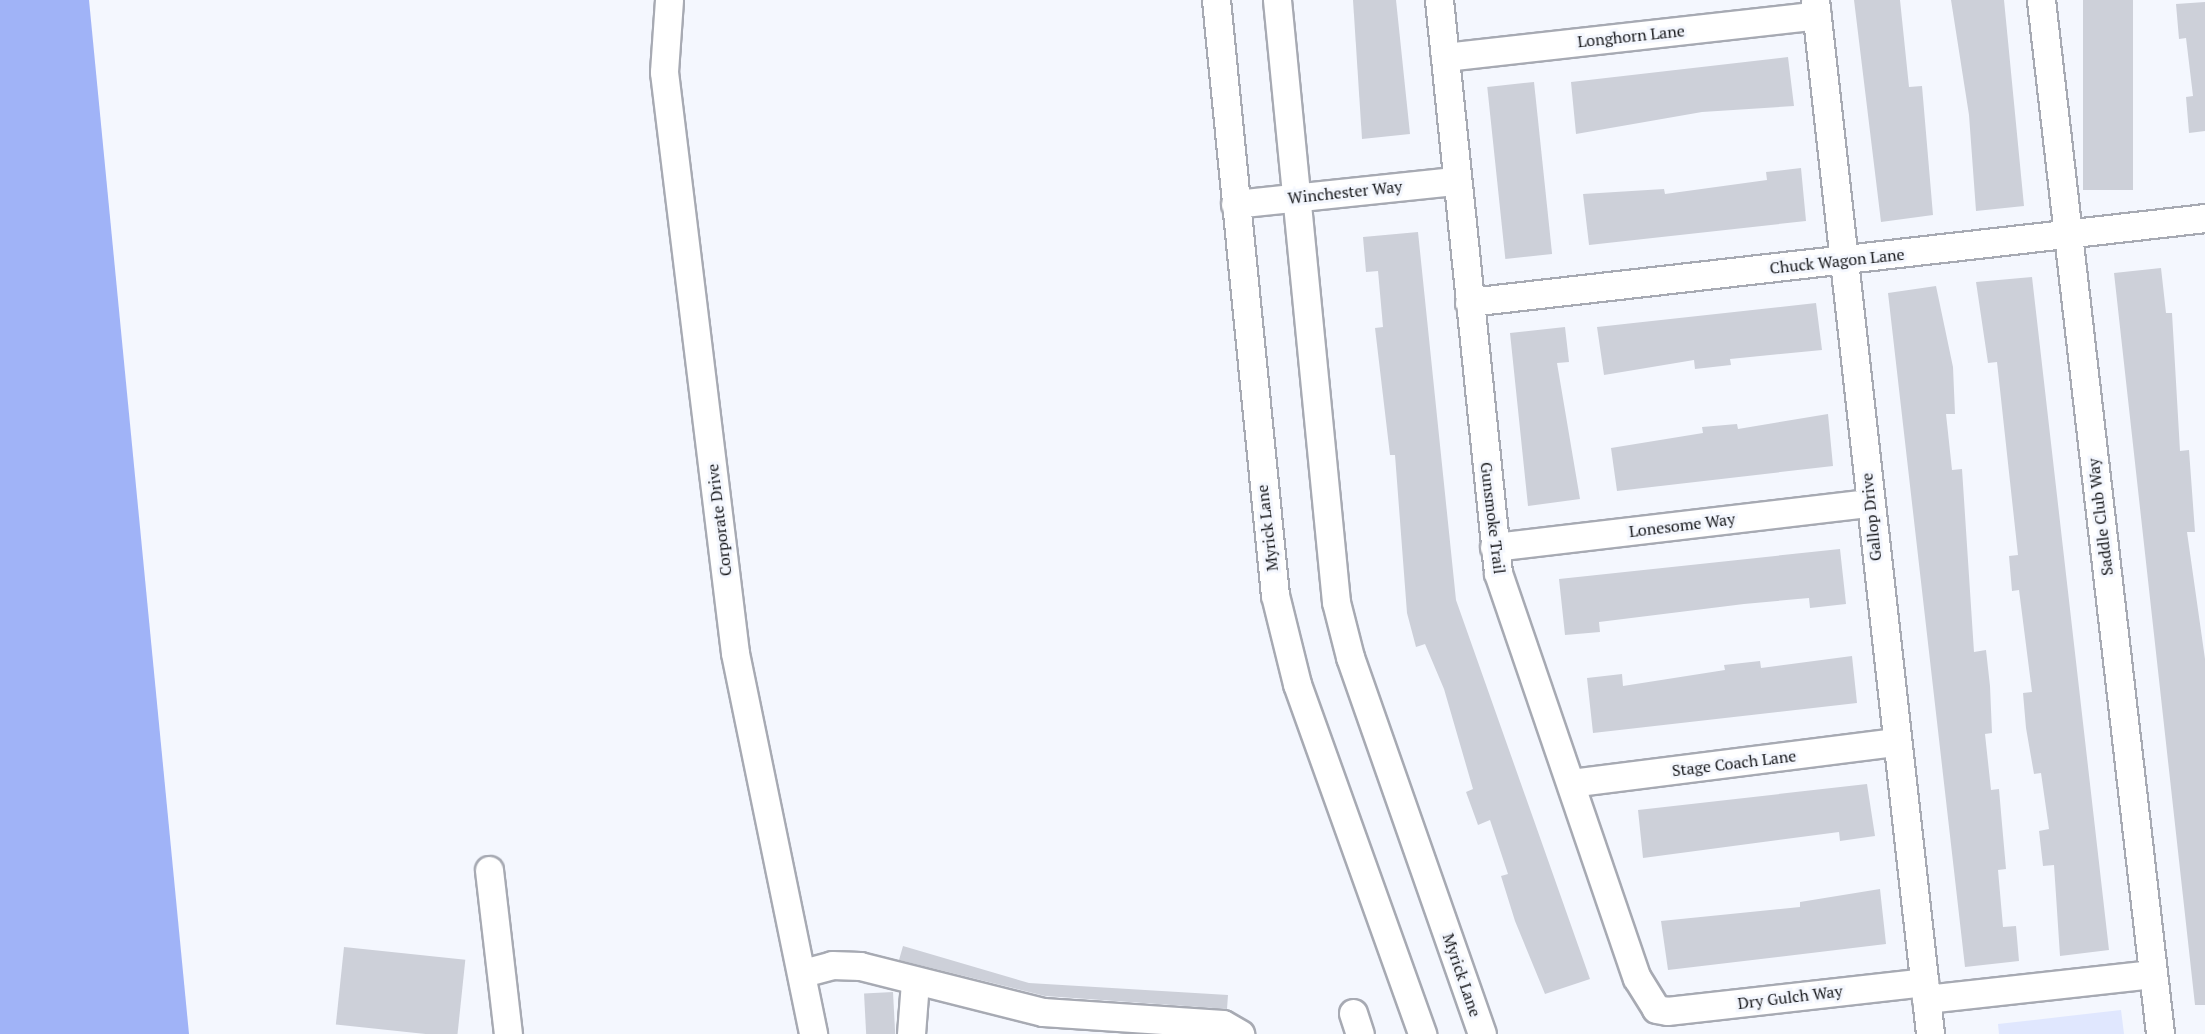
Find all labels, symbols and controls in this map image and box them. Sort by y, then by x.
street label: Longhorn Lane [1576,21,1686,51]
street label: Winchester Way [1287,176,1403,208]
street label: Chuck Wagon Lane [1769,244,1905,278]
street label: Saddle Club Way [2083,457,2117,577]
street label: Gunsmoke Trail [1477,461,1509,575]
street label: Corporate Drive [703,463,735,577]
street label: Gallop Drive [1857,472,1885,562]
street label: Myrick Lane [1252,484,1282,572]
street label: Lonesome Way [1628,509,1736,541]
street label: Stage Coach Lane [1671,746,1797,780]
street label: Myrick Lane [1439,931,1485,1019]
street label: Dry Gulch Way [1736,981,1844,1013]

